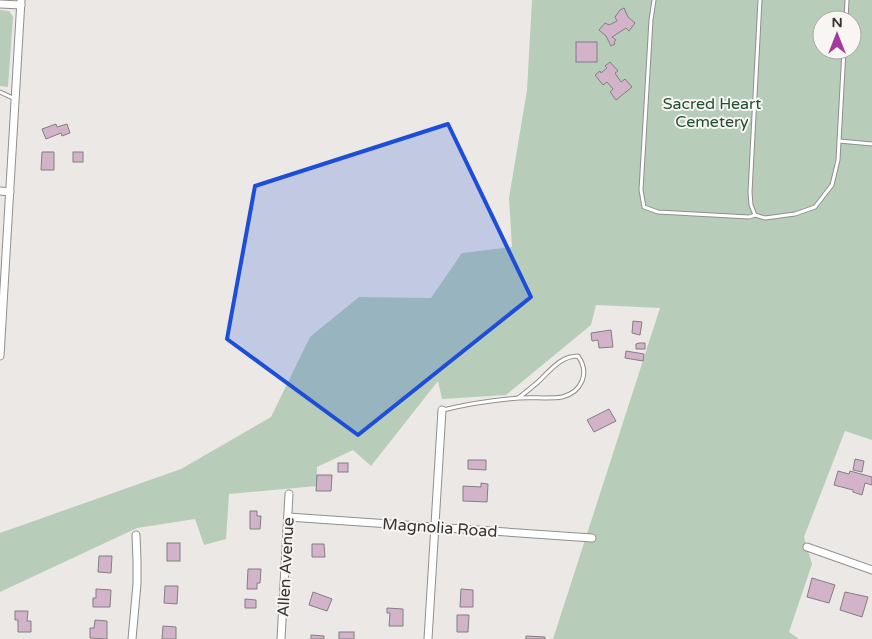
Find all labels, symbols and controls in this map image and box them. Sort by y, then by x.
north arrow [812,10,862,60]
text: N [831,14,843,31]
park label: Sacred Heart Cemetery [663,94,761,132]
street label: Magnolia Road [382,514,498,542]
street label: Allen Avenue [273,517,299,618]

